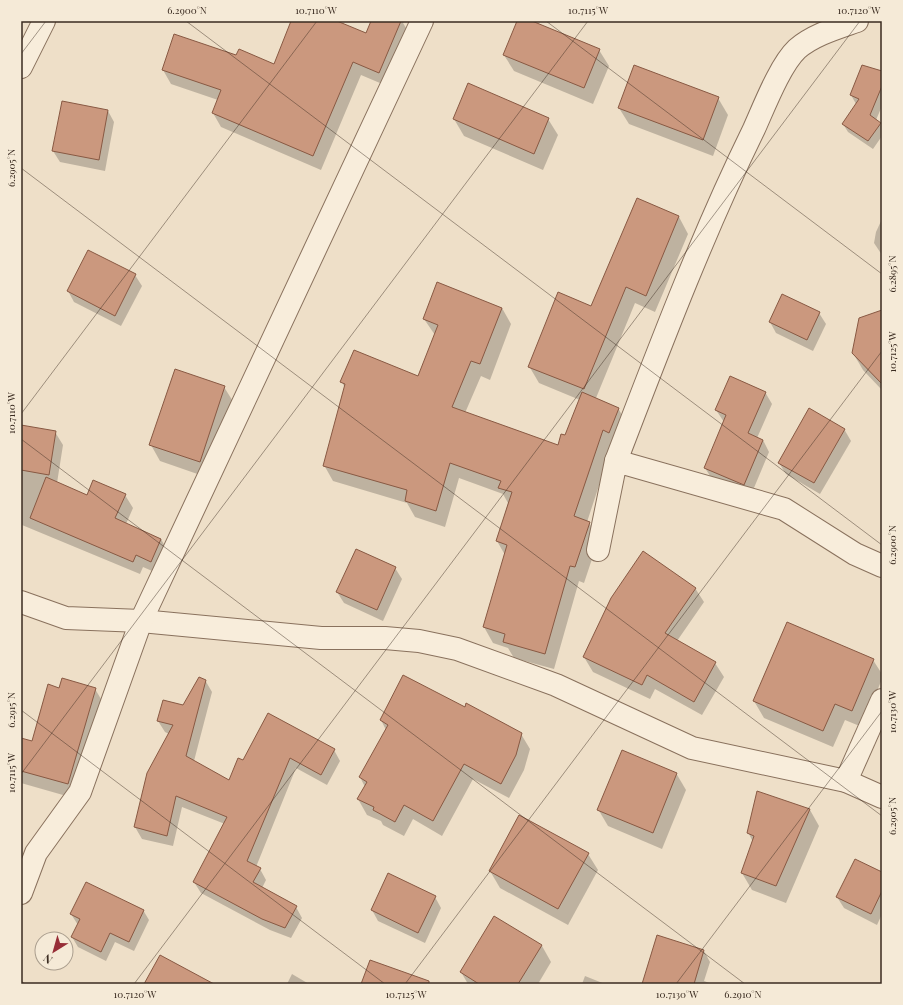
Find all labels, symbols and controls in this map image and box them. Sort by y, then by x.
text: 6.2900°N [167,3,207,17]
text: 10.7110°W [295,3,338,17]
text: 10.7115°W [568,3,609,17]
text: 10.7120°W [838,3,881,17]
text: 6.2905°N [4,149,18,187]
text: 6.2895°N [885,255,899,293]
text: 10.7125°W [885,330,899,373]
text: 10.7110°W [4,391,18,434]
text: 6.2900°N [885,525,899,565]
text: 10.7130°W [885,690,899,733]
text: 6.2915°N [4,692,18,728]
text: 10.7115°W [4,752,18,793]
text: 6.2905°N [885,797,899,835]
north arrow [34,931,74,971]
text: N [40,951,55,968]
text: 10.7120°W [114,987,157,1001]
text: 10.7125°W [385,987,428,1001]
text: 10.7130°W [656,987,699,1001]
text: 6.2910°N [724,987,762,1001]

